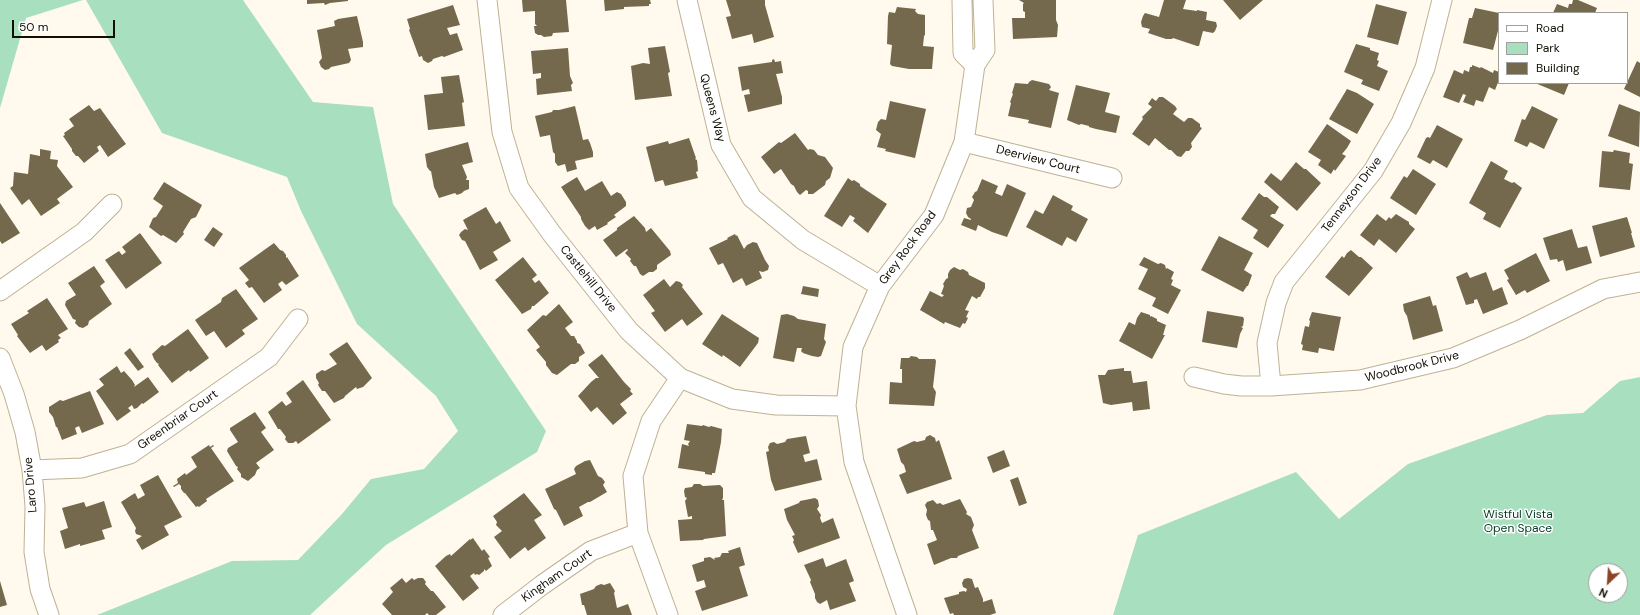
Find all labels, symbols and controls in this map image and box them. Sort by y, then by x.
scale bar [14,12,117,38]
legend [1498,12,1628,84]
text: 50 m [19,19,48,35]
text: Road [1536,20,1564,36]
text: Park [1536,40,1560,56]
text: Building [1536,60,1580,76]
street label: Queens Way [696,72,728,144]
street label: Deerview Court [994,143,1082,177]
street label: Tenneyson Drive [1319,154,1385,236]
street label: Grey Rock Road [876,208,940,288]
street label: Castlehill Drive [557,243,619,315]
street label: Woodbrook Drive [1364,348,1460,386]
street label: Greenbriar Court [135,387,221,453]
street label: Laro Drive [21,457,41,513]
park label: Wistful Vista Open Space [1483,508,1553,536]
street label: Kingham Court [519,546,595,606]
north arrow [1588,563,1628,603]
text: N [1597,585,1610,601]

